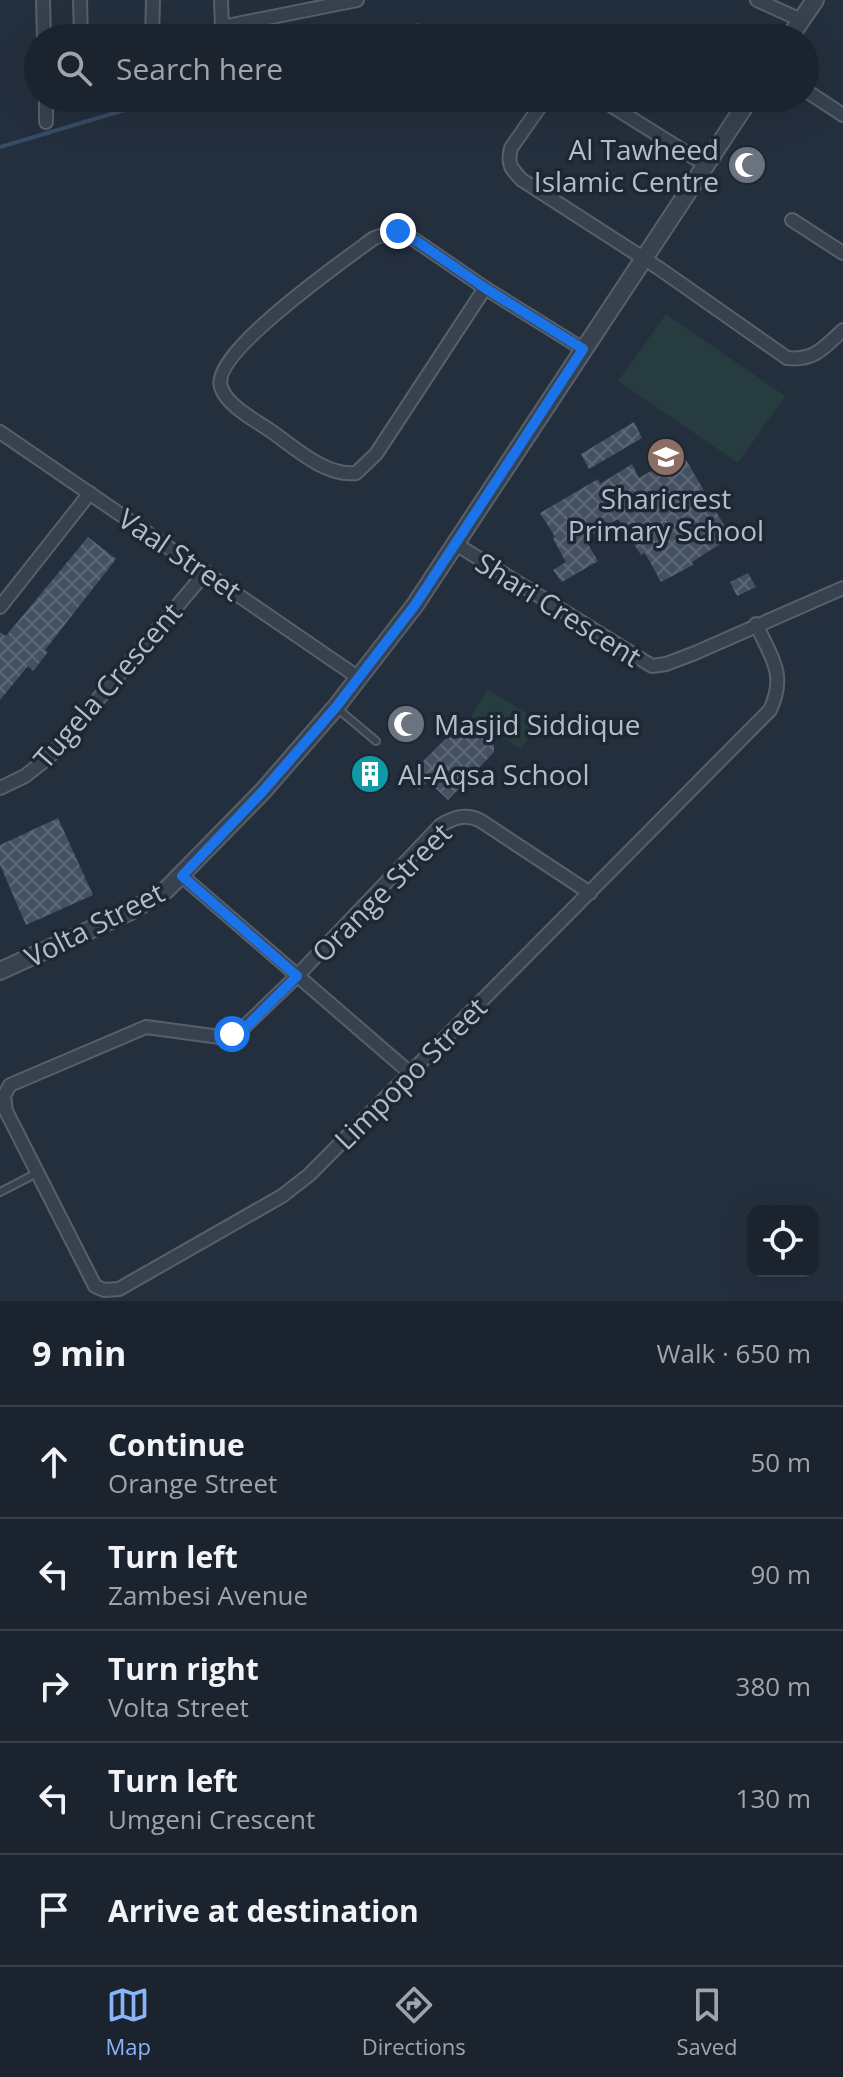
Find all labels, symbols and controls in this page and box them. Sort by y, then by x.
search box [24,24,819,112]
icon: search [52,46,96,90]
text: Search here [116,48,283,89]
place label: Al Tawheed Islamic Centre [534,130,719,200]
mosque icon: Al Tawheed Islamic Centre [726,144,768,186]
route end [380,213,416,249]
school or university icon: Sharicrest Primary School [645,436,687,478]
place label: Sharicrest Primary School [568,479,764,549]
street label: Vaal Street [111,499,249,609]
street label: Shari Crescent [469,543,649,675]
street label: Tugela Crescent [24,594,190,776]
mosque icon: Masjid Siddique [385,703,427,745]
place label: Masjid Siddique [434,705,640,743]
building icon: Al-Aqsa School [349,753,391,795]
place label: Al-Aqsa School [398,755,590,793]
street label: Orange Street [303,814,459,970]
street label: Volta Street [18,873,170,975]
street label: Limpopo Street [325,988,495,1158]
route start [214,1016,250,1052]
map controls [747,1205,819,1277]
button: locate [747,1205,819,1277]
text: 9 min [32,1330,126,1376]
text: Walk · 650 m [657,1335,811,1371]
text: Continue [108,1424,245,1465]
icon: ahead [32,1440,76,1484]
text: 50 m [750,1444,811,1480]
text: Orange Street [108,1465,277,1501]
text: Turn left [108,1536,238,1577]
icon: left [32,1552,76,1596]
text: 90 m [750,1556,811,1592]
text: Zambesi Avenue [108,1577,308,1613]
text: Turn right [108,1648,259,1689]
icon: right [32,1664,76,1708]
text: 380 m [736,1668,811,1704]
text: Volta Street [108,1689,249,1725]
text: Turn left [108,1760,238,1801]
icon: left [32,1776,76,1820]
text: 130 m [736,1780,811,1816]
text: Umgeni Crescent [108,1801,315,1837]
icon: arrive [32,1888,76,1932]
text: Arrive at destination [108,1890,419,1931]
tab: Map [105,1983,151,2061]
tab: Directions [362,1983,466,2061]
tab: Saved [676,1983,738,2061]

